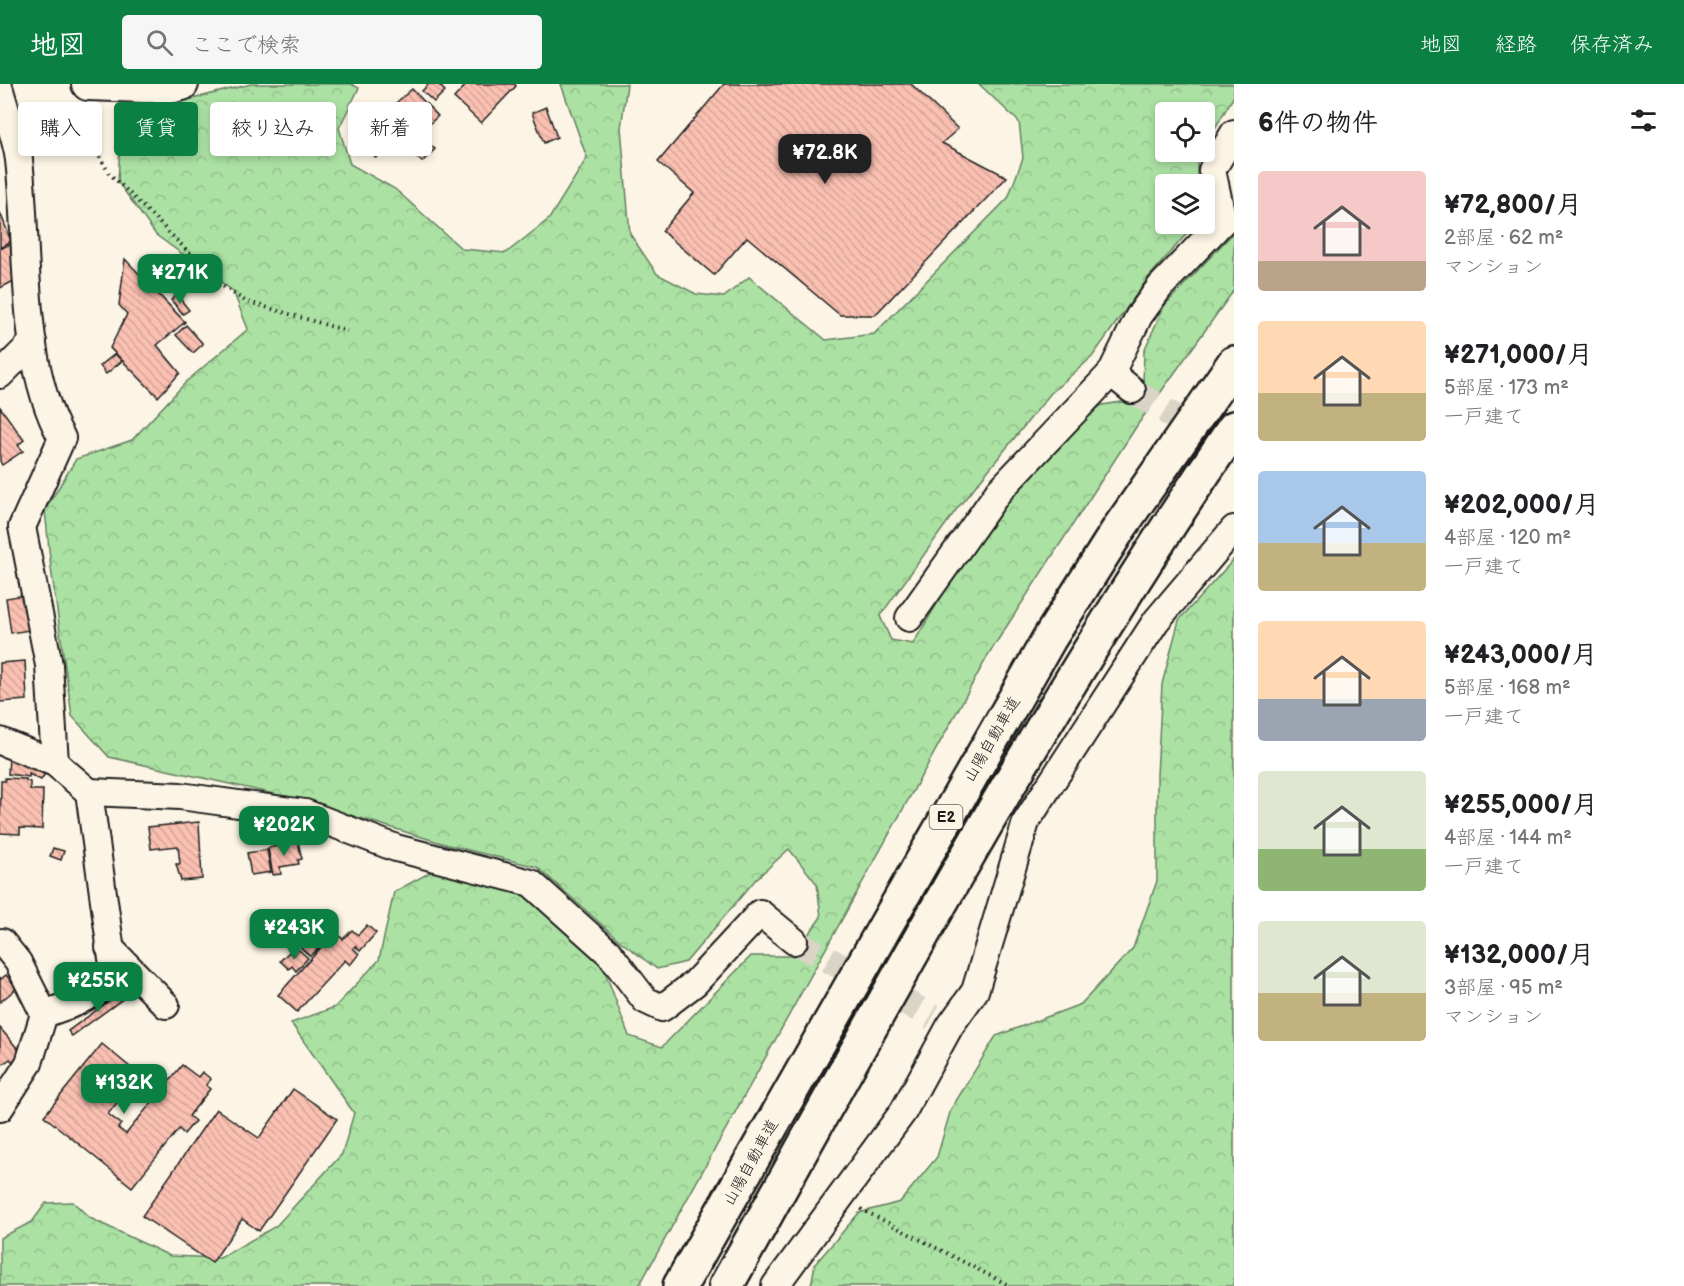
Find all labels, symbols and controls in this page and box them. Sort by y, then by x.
search box [122,15,542,69]
icon: search [143,26,176,59]
text: 地図 [30,29,86,62]
text: ここで検索 [191,32,301,59]
text: 地図 [1420,32,1462,57]
text: 経路 [1495,32,1537,57]
text: 保存済み [1570,32,1654,57]
chip: 購入 [18,102,102,156]
chip: 賃貸 [114,102,198,156]
chip: 絞り込み [210,102,336,156]
chip: 新着 [348,102,432,156]
map controls [1155,102,1215,234]
button: locate [1155,102,1215,162]
icon: filters [1627,104,1660,137]
text: 6件の物件 [1258,108,1378,139]
pin: ¥72.8K [776,134,874,185]
text: ¥72.8K [792,141,858,165]
button: layers [1155,174,1215,234]
text: ¥72,800/月 [1444,190,1582,221]
icon: home [1306,195,1378,267]
text: 2部屋 · 62 m² [1444,226,1563,250]
pin: ¥271K [138,254,222,305]
text: マンション [1444,255,1543,279]
text: ¥271K [152,261,208,285]
text: ¥271,000/月 [1444,340,1593,371]
icon: home [1306,345,1378,417]
text: 5部屋 · 173 m² [1444,376,1569,400]
text: 一戸建て [1444,405,1524,429]
text: ¥202,000/月 [1444,490,1600,521]
icon: home [1306,495,1378,567]
text: 4部屋 · 120 m² [1444,526,1571,550]
text: 一戸建て [1444,555,1524,579]
text: ¥243,000/月 [1444,640,1598,671]
icon: home [1306,645,1378,717]
text: 5部屋 · 168 m² [1444,676,1571,700]
street label: 山陽自動車道 [960,693,1025,786]
text: 一戸建て [1444,705,1524,729]
text: ¥255,000/月 [1444,790,1598,821]
icon: home [1306,795,1378,867]
road number: E2 [930,805,962,829]
pin: ¥202K [242,806,326,857]
text: ¥202K [253,813,315,837]
text: 4部屋 · 144 m² [1444,826,1572,850]
text: 一戸建て [1444,855,1524,879]
pin: ¥243K [252,909,336,960]
text: ¥243K [264,916,324,940]
text: ¥132,000/月 [1444,940,1595,971]
icon: home [1306,945,1378,1017]
pin: ¥255K [56,962,140,1013]
text: ¥255K [68,969,128,993]
text: 3部屋 · 95 m² [1444,976,1563,1000]
text: マンション [1444,1005,1543,1029]
pin: ¥132K [82,1064,166,1115]
text: ¥132K [95,1071,153,1095]
street label: 山陽自動車道 [720,1116,783,1209]

